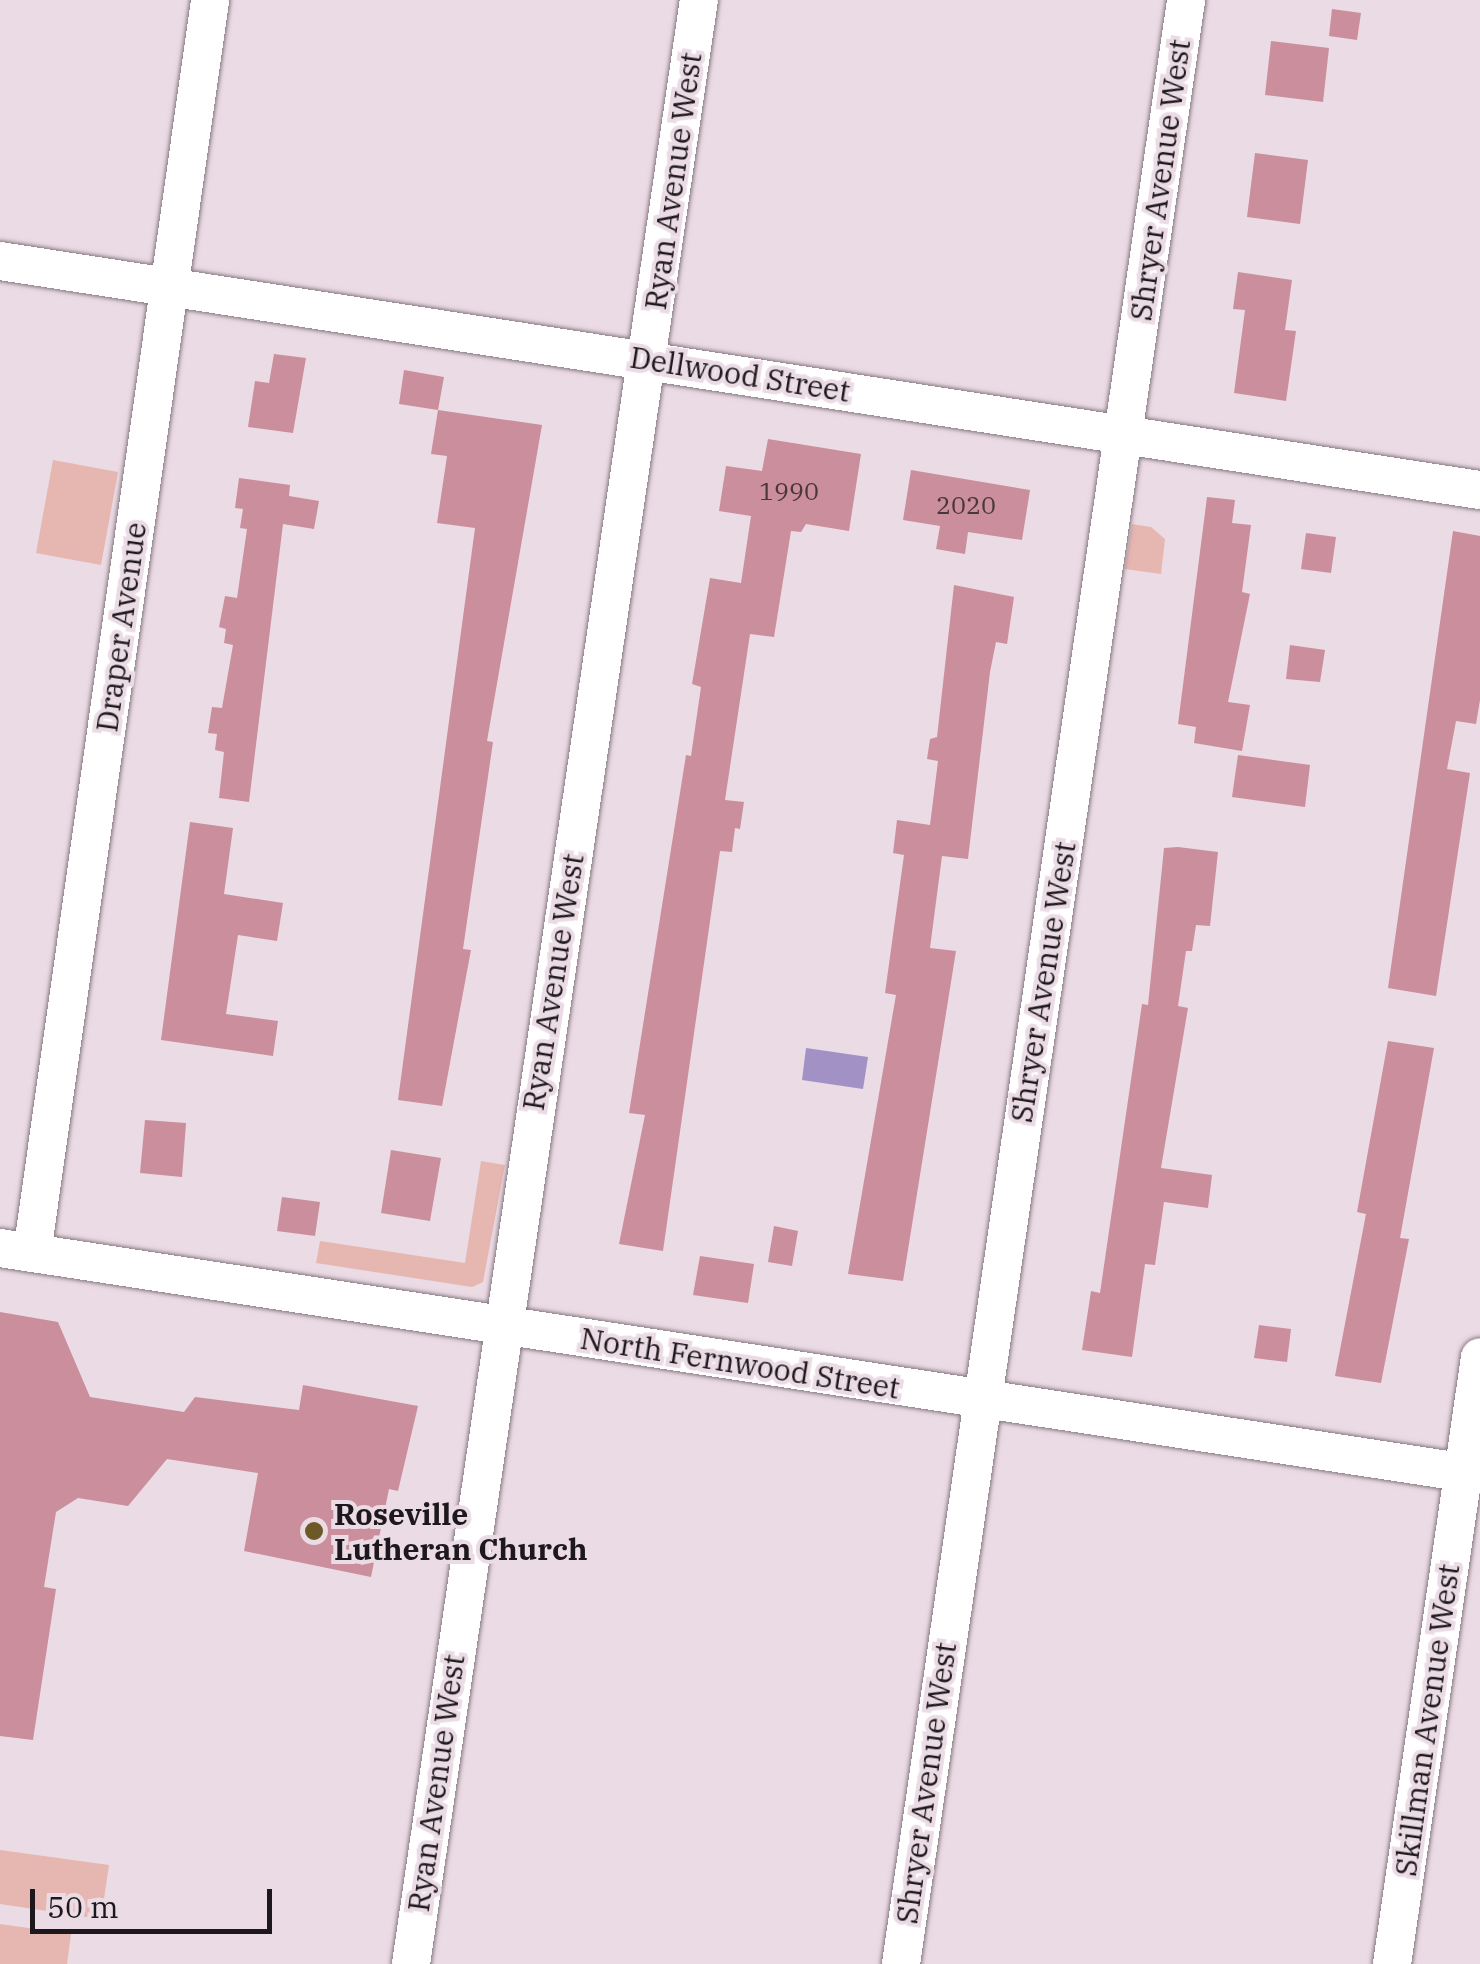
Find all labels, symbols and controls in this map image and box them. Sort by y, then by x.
street label: Shryer Avenue West [1122,37,1198,323]
street label: Ryan Avenue West [637,50,709,312]
street label: Dellwood Street [627,339,853,409]
house number: 1990 [759,476,819,506]
house number: 2020 [936,490,996,520]
street label: Draper Avenue [88,520,154,734]
street label: Shryer Avenue West [1003,839,1083,1125]
street label: Ryan Avenue West [515,851,591,1113]
street label: North Fernwood Street [578,1320,902,1406]
place label: Roseville Lutheran Church [334,1496,588,1566]
marker: Roseville Lutheran Church [303,1520,325,1542]
street label: Skillman Avenue West [1387,1562,1467,1878]
street label: Shryer Avenue West [888,1640,964,1926]
street label: Ryan Avenue West [400,1652,472,1914]
scale bar [35,1869,278,1931]
text: 50 m [47,1887,119,1926]

